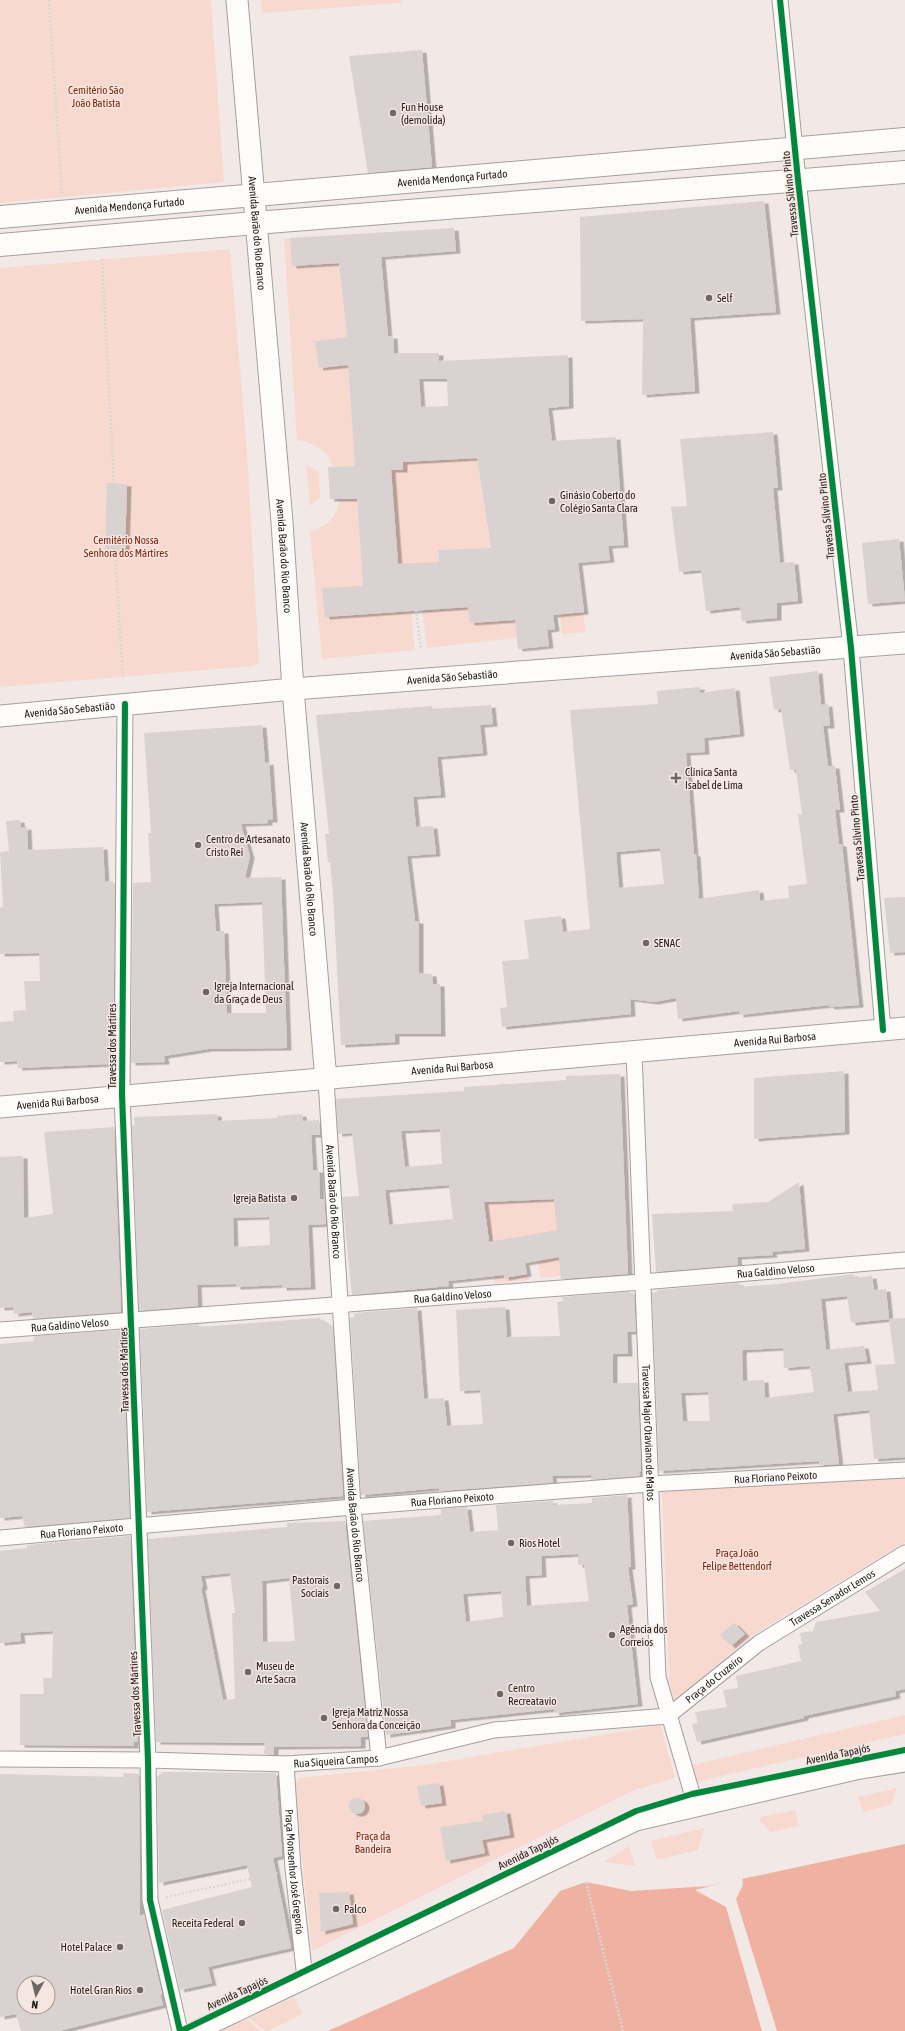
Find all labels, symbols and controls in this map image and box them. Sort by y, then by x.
park label: Cemitério São João Batista [68,84,124,109]
place label: Fun House (demolida) [401,101,446,126]
marker: Fun House (demolida) [388,108,398,118]
street label: Travessa Silvino Pinto [780,150,800,238]
street label: Avenida Mendonça Furtado [397,167,508,189]
street label: Avenida Barão do Rio Branco [246,176,268,291]
street label: Avenida Mendonça Furtado [74,195,185,217]
place label: Self [717,292,733,304]
marker: Self [704,293,714,303]
street label: Travessa Silvino Pinto [816,472,836,560]
place label: Ginásio Coberto do Colégio Santa Clara [560,489,638,514]
marker: Ginásio Coberto do Colégio Santa Clara [547,496,557,506]
street label: Avenida Barão do Rio Branco [274,498,294,613]
park label: Cemitério Nossa Senhora dos Mártires [84,534,168,559]
street label: Avenida São Sebastião [730,643,821,662]
street label: Avenida São Sebastião [407,668,498,686]
street label: Avenida São Sebastião [24,699,115,720]
place label: Clínica Santa Isabel de Lima [685,766,743,791]
marker: Clínica Santa Isabel de Lima [670,772,682,784]
street label: Travessa Silvino Pinto [847,794,867,882]
street label: Avenida Barão do Rio Branco [298,822,320,937]
place label: Centro de Artesanato Cristo Rei [206,833,290,858]
marker: Centro de Artesanato Cristo Rei [193,840,203,850]
place label: SENAC [654,937,680,949]
marker: SENAC [641,938,651,948]
place label: Igreja Internacional da Graça de Deus [214,980,294,1005]
marker: Igreja Internacional da Graça de Deus [201,987,211,997]
street label: Travessa dos Mártires [106,1003,118,1089]
street label: Avenida Rui Barbosa [733,1030,817,1049]
street label: Avenida Rui Barbosa [411,1058,494,1077]
street label: Avenida Rui Barbosa [16,1092,99,1112]
street label: Avenida Barão do Rio Branco [324,1144,343,1259]
place label: Igreja Batista [233,1192,286,1204]
marker: Igreja Batista [289,1193,299,1203]
street label: Rua Galdino Veloso [736,1262,815,1280]
street label: Rua Galdino Veloso [413,1287,492,1305]
street label: Rua Galdino Veloso [30,1316,109,1334]
street label: Travessa dos Mártires [117,1327,131,1413]
street label: Travessa Major Otaviano de Matos [640,1364,657,1501]
street label: Avenida Barão do Rio Branco [345,1468,367,1583]
street label: Rua Floriano Peixoto [734,1469,818,1485]
street label: Rua Floriano Peixoto [410,1490,494,1509]
street label: Rua Floriano Peixoto [40,1521,124,1540]
place label: Rios Hotel [519,1537,560,1549]
marker: Rios Hotel [506,1538,516,1548]
park label: Praça João Felipe Bettendorf [702,1547,772,1572]
street label: Travessa Senador Lemos [788,1567,877,1629]
place label: Pastorais Sociais [292,1574,329,1599]
marker: Pastorais Sociais [332,1581,342,1591]
place label: Agência dos Correios [620,1623,668,1648]
marker: Agência dos Correios [607,1630,617,1640]
street label: Travessa dos Mártires [127,1651,143,1737]
street label: Praça do Cruzeiro [683,1653,745,1706]
place label: Museu de Arte Sacra [256,1660,296,1685]
marker: Museu de Arte Sacra [243,1667,253,1677]
place label: Centro Recreatavio [508,1682,556,1707]
marker: Centro Recreatavio [495,1689,505,1699]
place label: Igreja Matriz Nossa Senhora da Conceição [332,1706,420,1731]
marker: Igreja Matriz Nossa Senhora da Conceição [319,1713,329,1723]
street label: Avenida Tapajós [805,1741,871,1767]
street label: Rua Siqueira Campos [293,1752,379,1769]
street label: Praça Monsenhor José Gregorio [283,1809,306,1935]
park label: Praça da Bandeira [355,1830,391,1855]
street label: Avenida Tapajós [496,1832,560,1872]
place label: Palco [344,1903,366,1915]
marker: Palco [331,1904,341,1914]
place label: Receita Federal [172,1917,234,1929]
marker: Receita Federal [237,1918,247,1928]
place label: Hotel Palace [61,1941,112,1953]
marker: Hotel Palace [115,1942,125,1952]
street label: Avenida Tapajós [205,1974,269,2012]
north arrow [16,1975,56,2015]
place label: Hotel Gran Rios [70,1984,132,1996]
marker: Hotel Gran Rios [135,1985,145,1995]
text: N [31,1999,39,2011]

